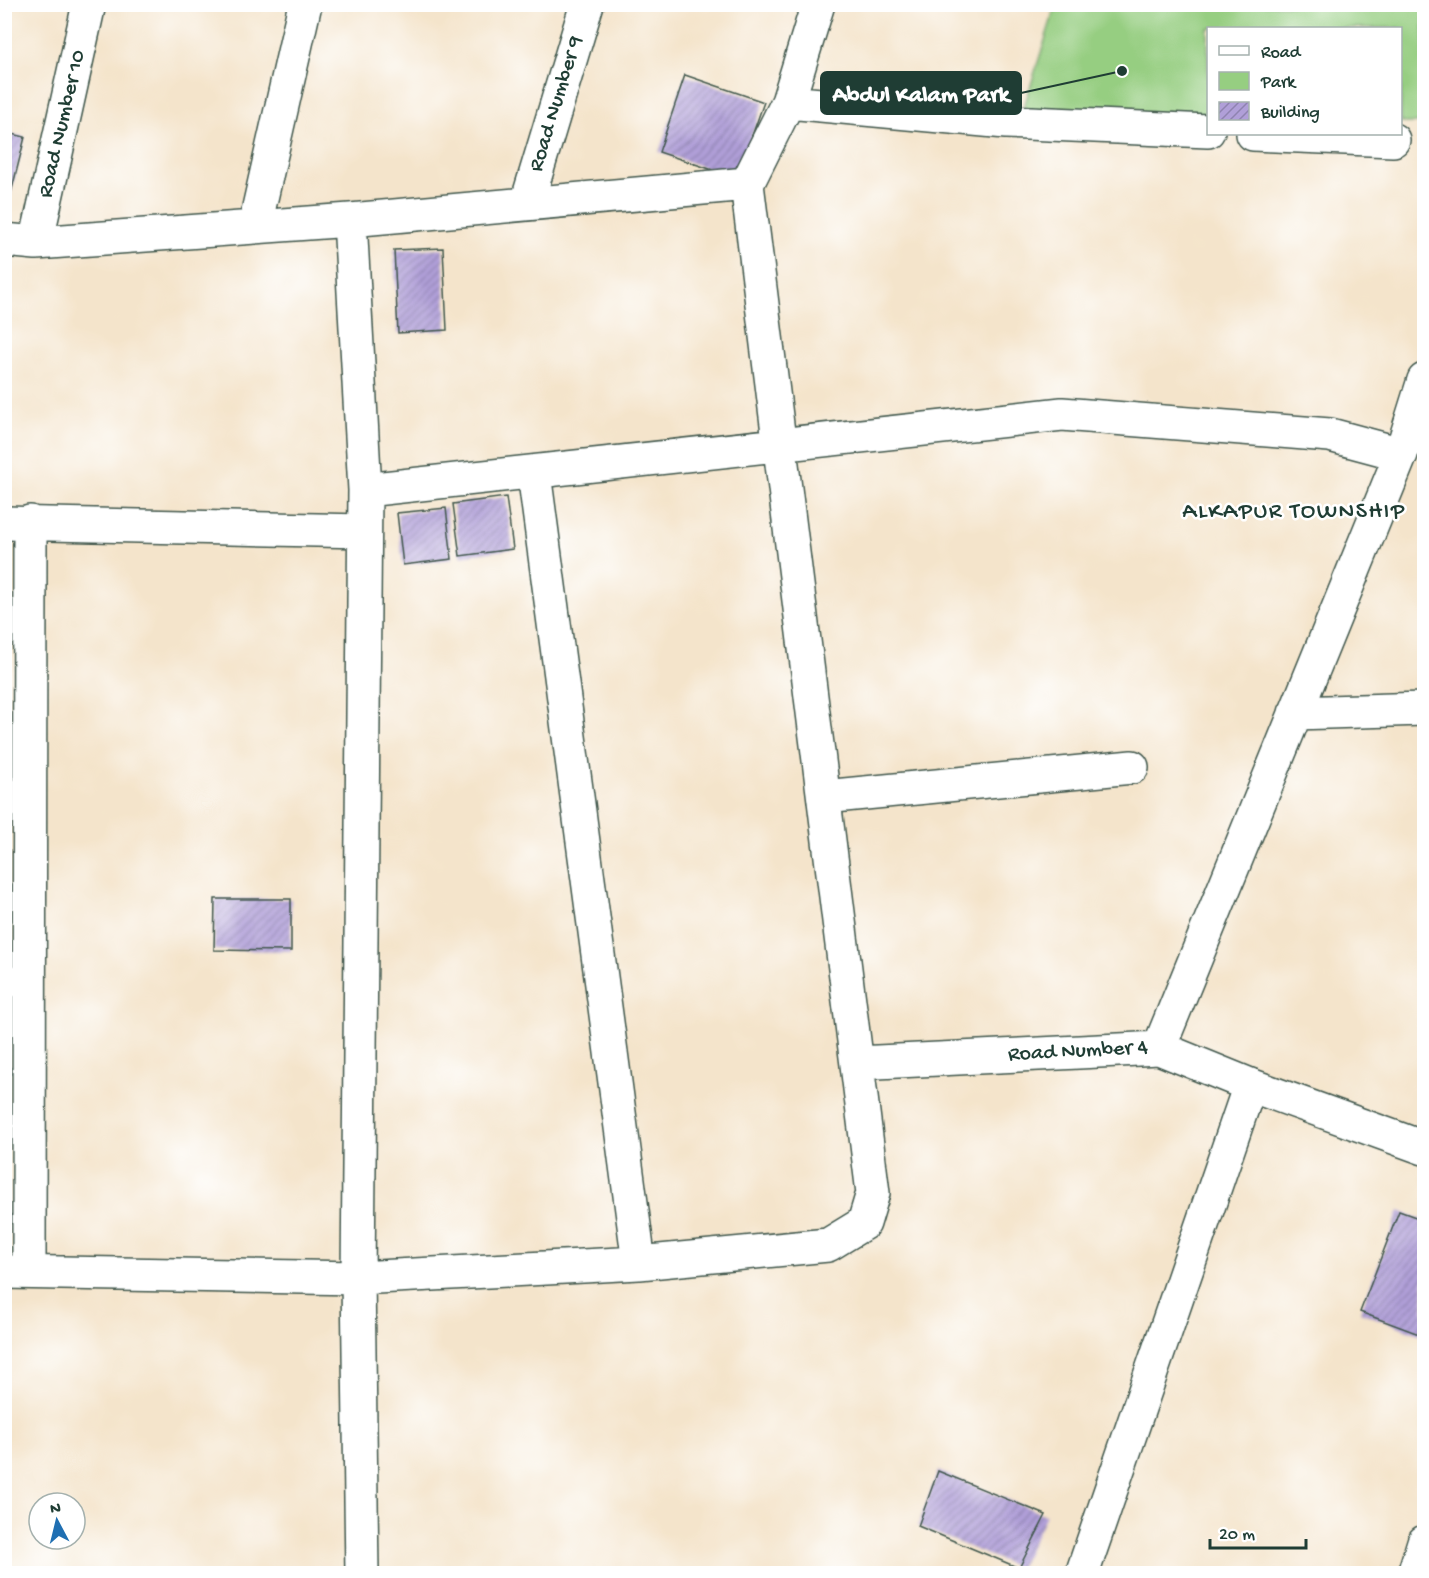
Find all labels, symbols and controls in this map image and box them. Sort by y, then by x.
legend [1207,27,1402,135]
street label: Road Number 9 [524,33,590,175]
text: Road [1261,43,1302,64]
street label: Road Number 10 [33,48,93,200]
callout: Abdul Kalam Park [821,72,1021,114]
text: Park [1260,73,1297,94]
text: Abdul Kalam Park [832,82,1013,111]
text: Building [1260,103,1320,124]
district label: ALKAPUR TOWNSHIP [1182,498,1406,527]
street label: Road Number 4 [1007,1035,1149,1069]
north arrow [27,1491,87,1551]
text: N [49,1499,62,1520]
scale bar [1210,1512,1306,1550]
text: 20 m [1219,1525,1255,1546]

